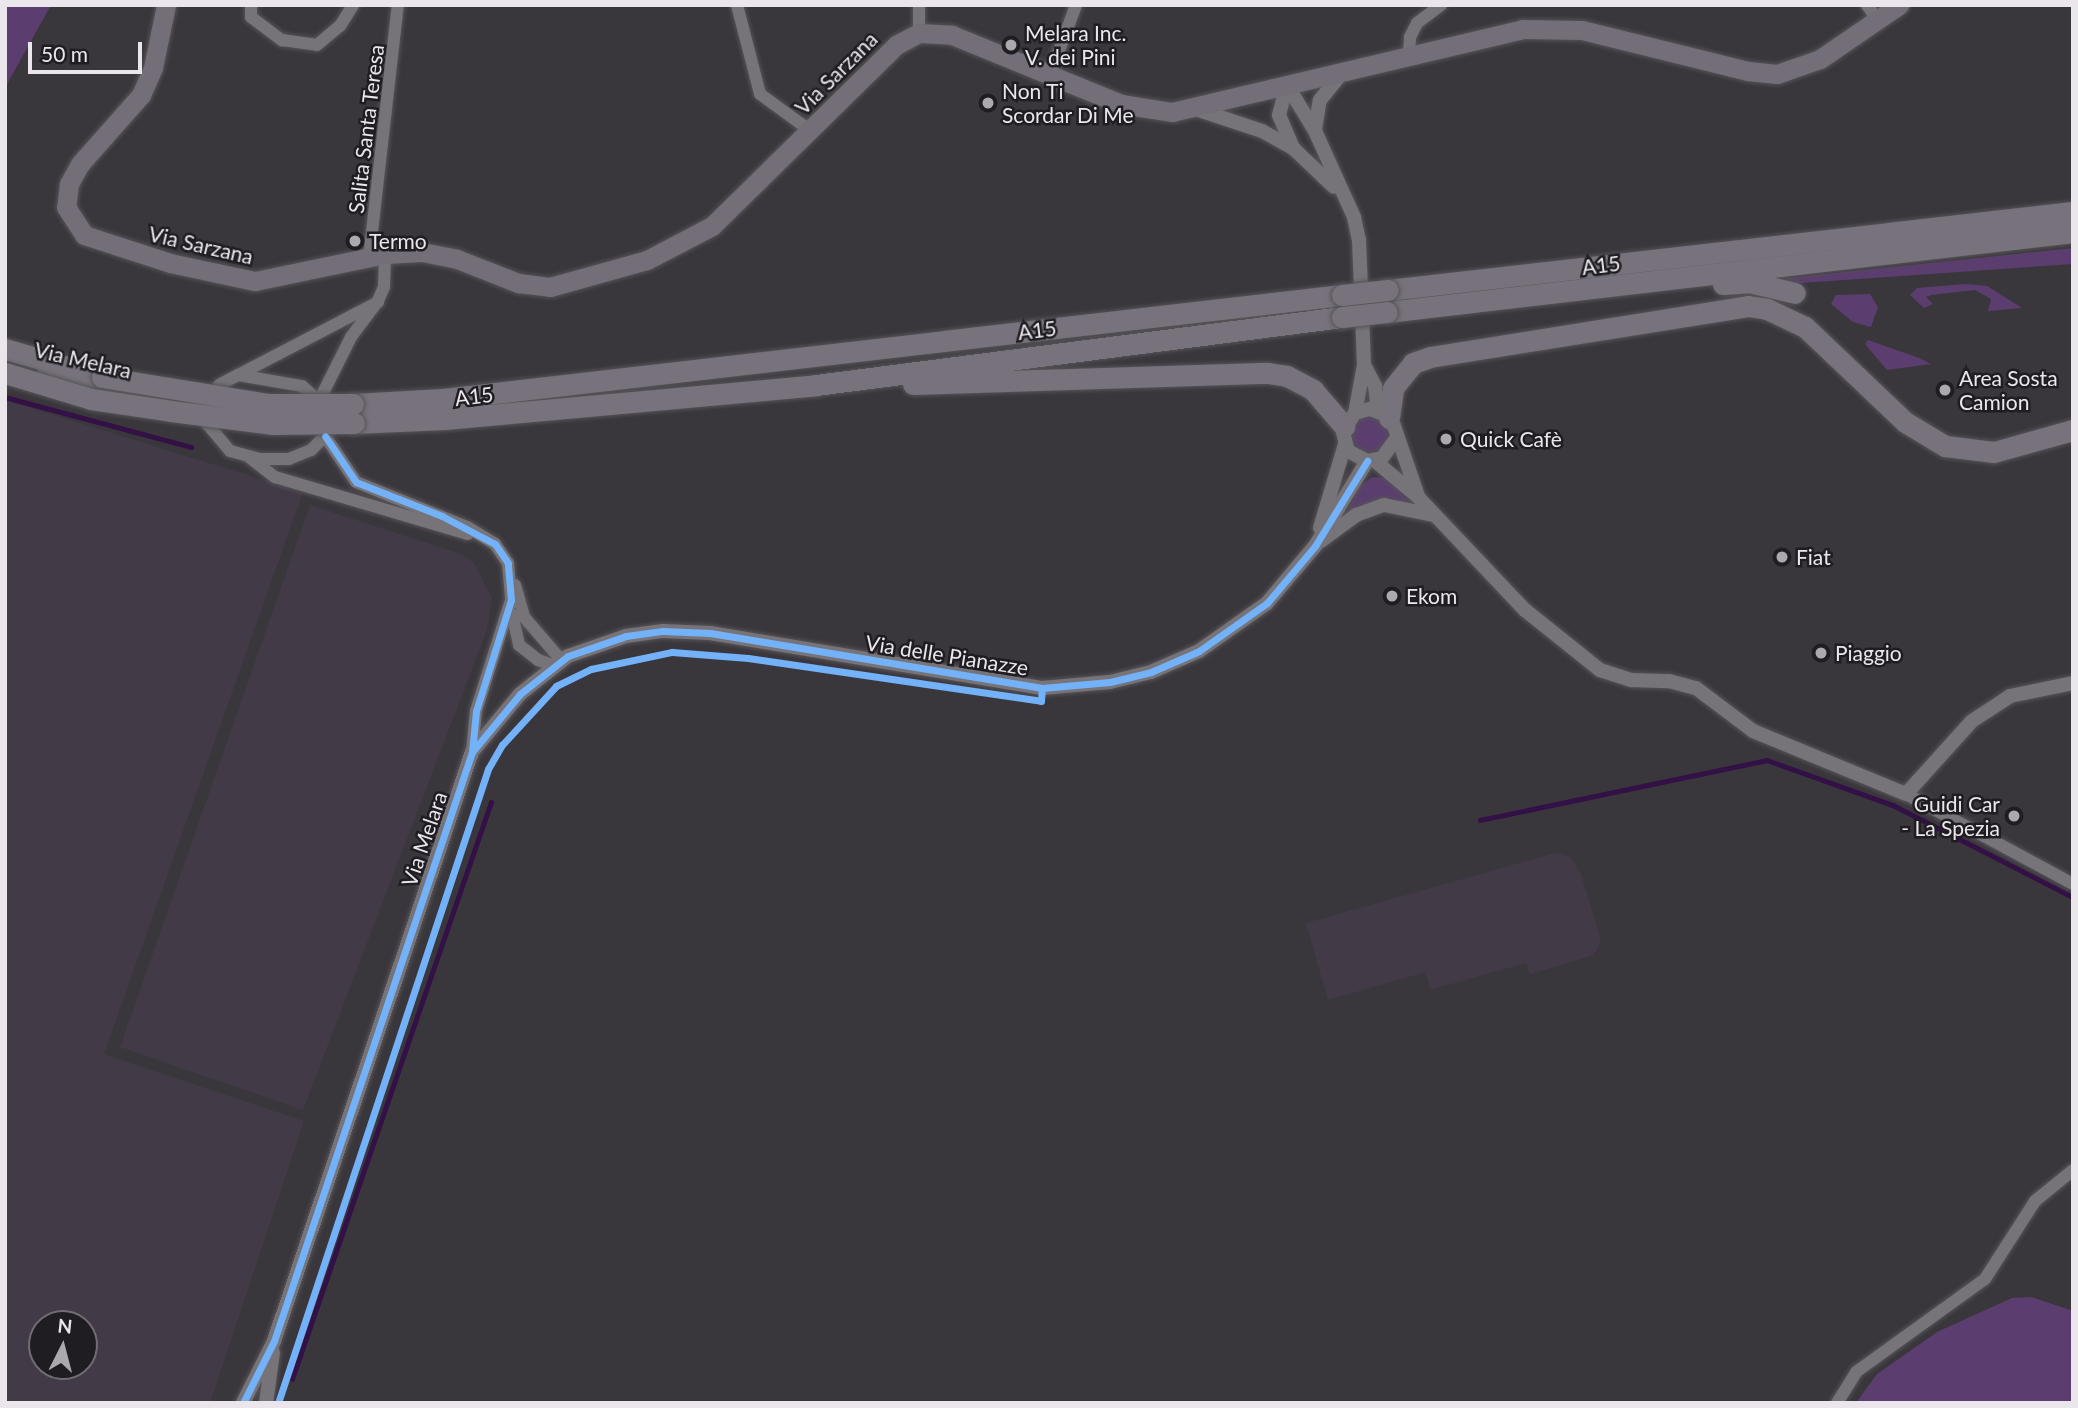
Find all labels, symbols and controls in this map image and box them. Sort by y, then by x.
place label: Melara Inc. V. dei Pini [1025,20,1126,70]
street label: Via Sarzana [789,26,883,120]
scale bar [32,28,145,72]
marker: Melara Inc. V. dei Pini [1003,37,1019,53]
text: 50 m [41,41,88,66]
street label: Salita Santa Teresa [343,43,389,215]
place label: Non Ti Scordar Di Me [1002,78,1134,128]
marker: Non Ti Scordar Di Me [980,95,996,111]
street label: Via Sarzana [146,221,256,269]
place label: Termo [369,228,427,254]
marker: Termo [347,233,363,249]
street label: A15 [1580,250,1622,280]
street label: A15 [1016,315,1058,345]
street label: Via Melara [32,337,134,383]
place label: Area Sosta Camion [1959,365,2058,415]
street label: A15 [453,381,495,411]
marker: Area Sosta Camion [1937,382,1953,398]
place label: Quick Cafè [1460,426,1562,452]
marker: Quick Cafè [1438,431,1454,447]
place label: Fiat [1796,544,1831,570]
marker: Fiat [1774,549,1790,565]
place label: Ekom [1406,583,1457,609]
marker: Ekom [1384,588,1400,604]
street label: Via delle Pianazze [864,630,1030,680]
place label: Piaggio [1835,640,1902,666]
marker: Piaggio [1813,645,1829,661]
street label: Via Melara [396,788,452,890]
place label: Guidi Car - La Spezia [1901,791,2000,841]
marker: Guidi Car - La Spezia [2006,808,2022,824]
north arrow [28,1310,98,1380]
text: N [57,1313,74,1338]

